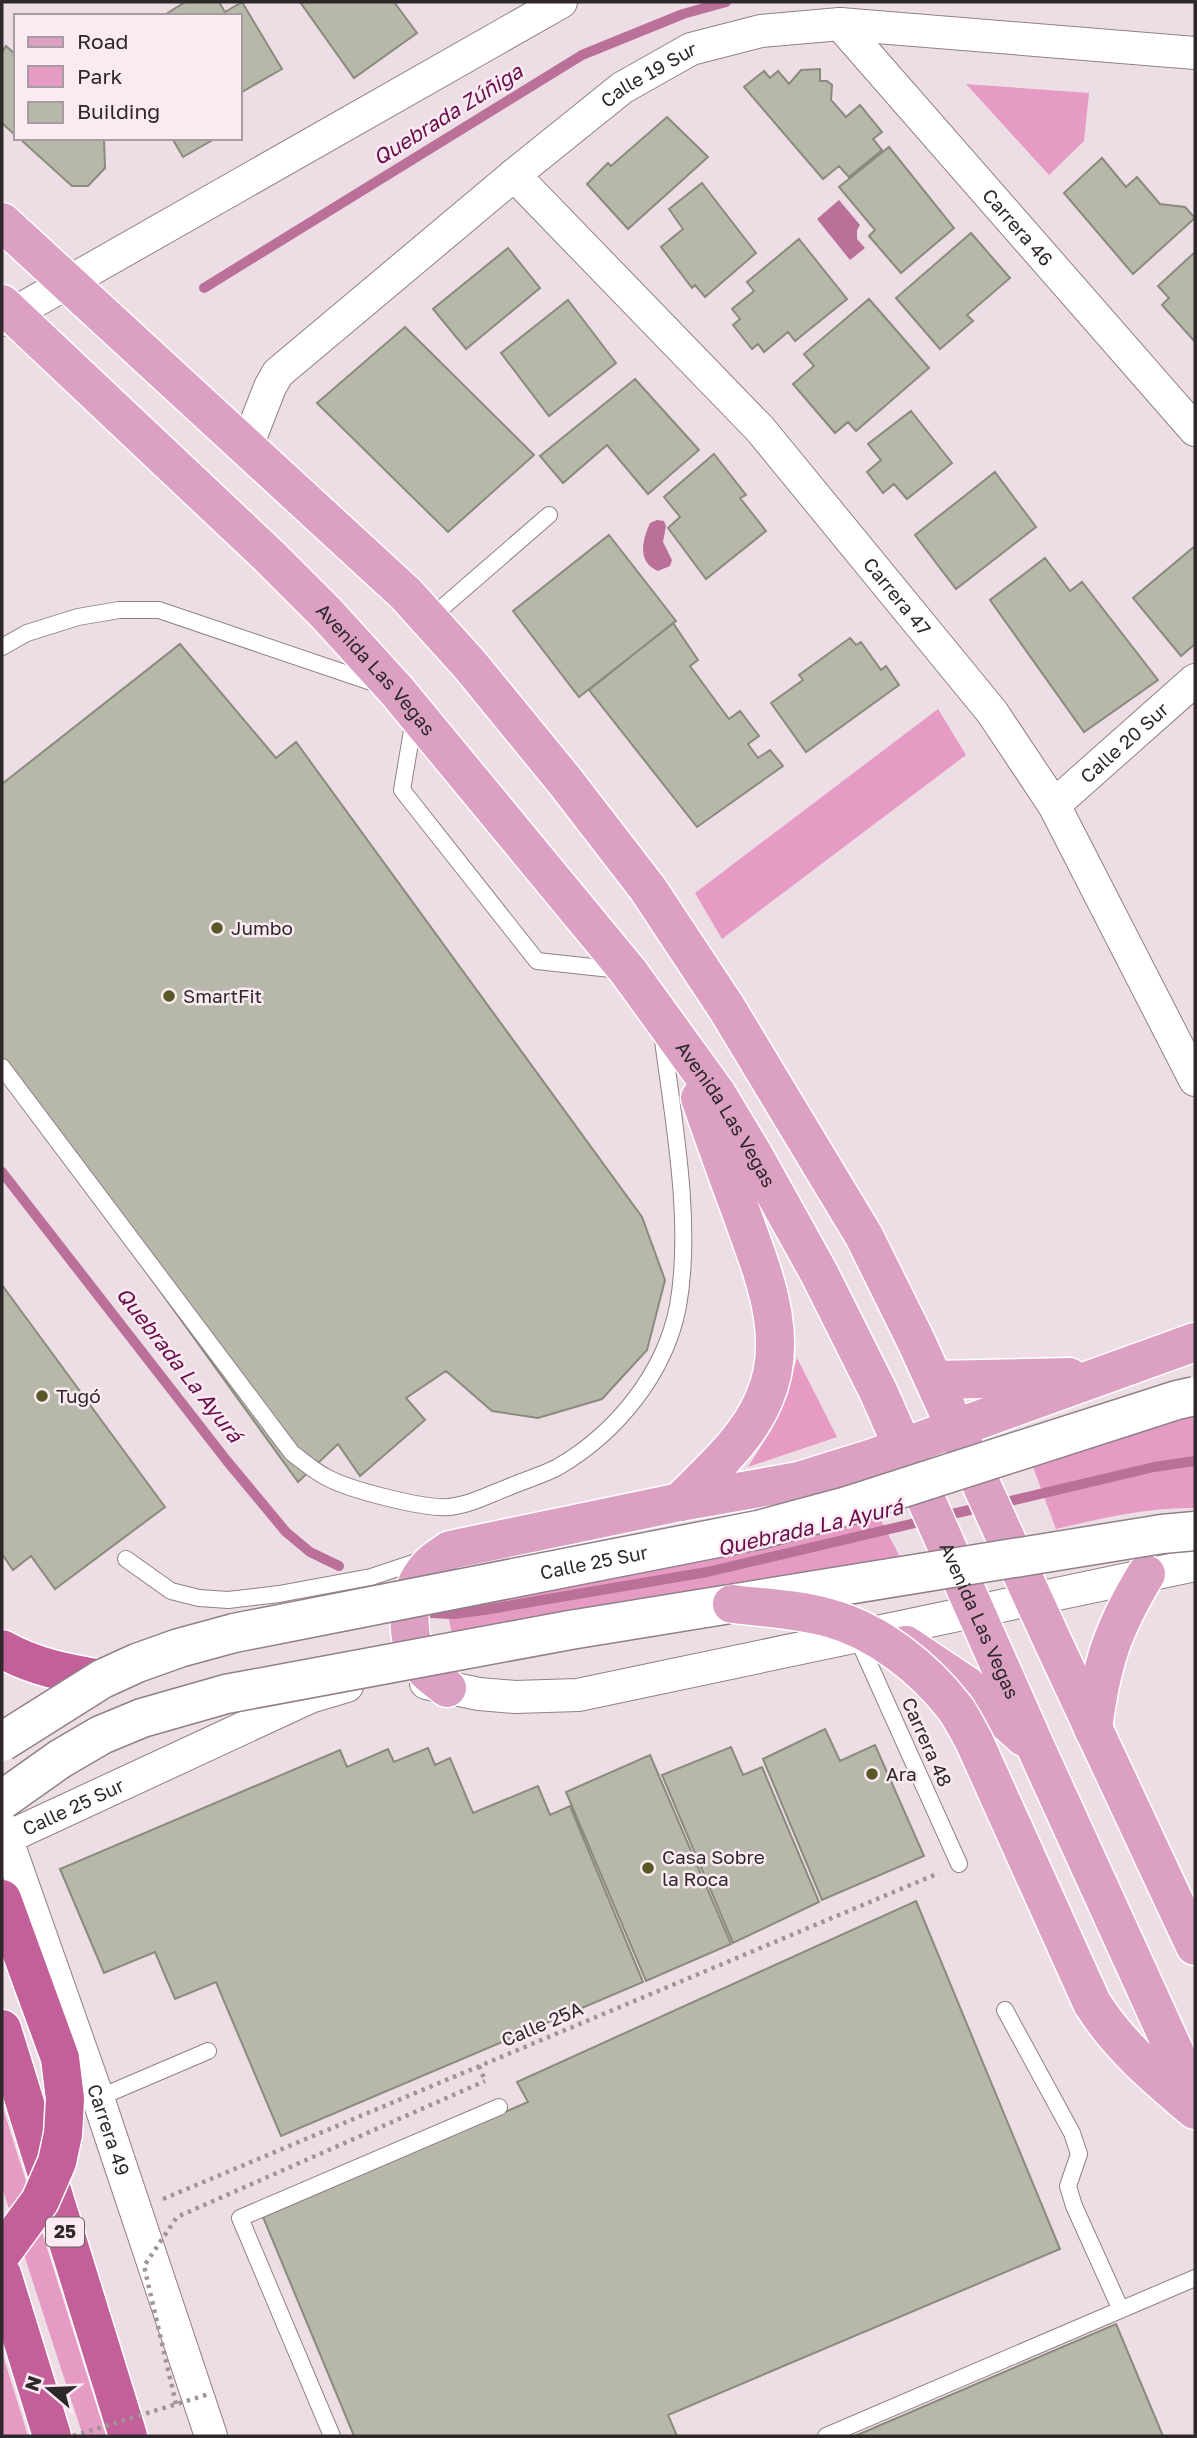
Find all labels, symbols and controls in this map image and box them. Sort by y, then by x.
legend [14,14,242,140]
text: Road [77,28,128,54]
street label: Calle 19 Sur [596,36,699,112]
water label: Quebrada Zúñiga [368,57,528,171]
text: Park [77,63,123,89]
text: Building [77,98,160,124]
street label: Carrera 46 [978,184,1058,270]
street label: Carrera 47 [859,552,936,640]
street label: Avenida Las Vegas [312,598,441,740]
street label: Calle 20 Sur [1075,697,1173,787]
place label: Jumbo [231,916,293,939]
marker: Jumbo [209,920,225,936]
place label: SmartFit [183,984,262,1007]
marker: SmartFit [161,988,177,1004]
street label: Avenida Las Vegas [672,1036,781,1191]
water label: Quebrada La Ayurá [111,1282,250,1449]
place label: Tugó [56,1384,101,1407]
marker: Tugó [34,1388,50,1404]
water label: Quebrada La Ayurá [714,1493,907,1561]
street label: Avenida Las Vegas [935,1539,1025,1702]
street label: Calle 25 Sur [538,1540,650,1584]
street label: Carrera 48 [898,1694,957,1790]
place label: Ara [886,1762,917,1785]
marker: Ara [864,1766,880,1782]
street label: Calle 25 Sur [18,1773,128,1840]
place label: Casa Sobre la Roca [662,1845,765,1890]
marker: Casa Sobre la Roca [640,1860,656,1876]
street label: Calle 25A [498,1996,586,2051]
street label: Carrera 49 [83,2081,135,2178]
road number: 25 [46,2218,84,2246]
north arrow [14,2354,84,2424]
text: N [19,2373,46,2394]

